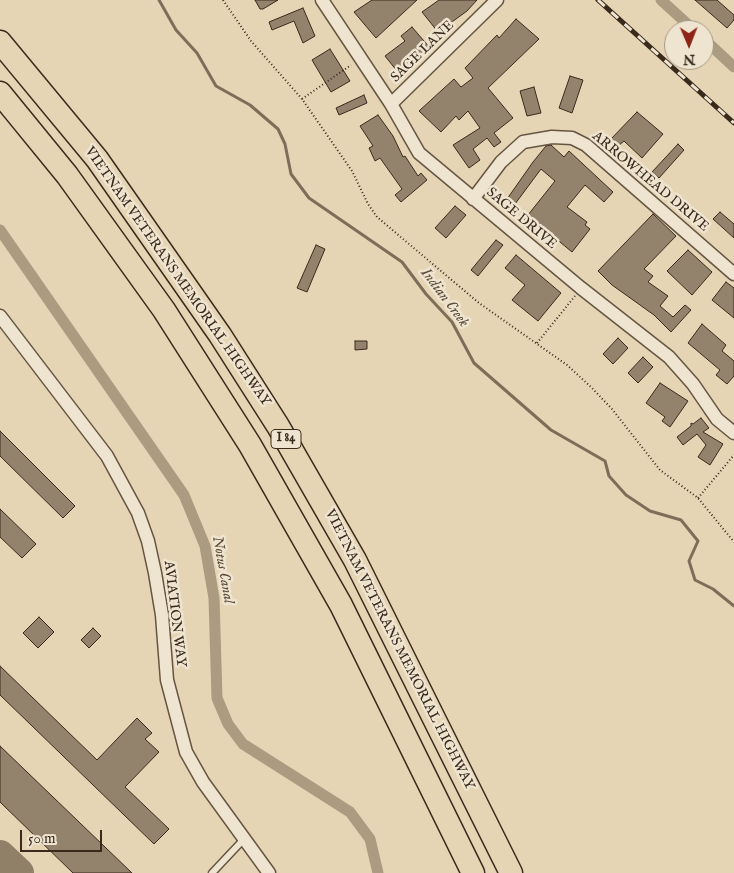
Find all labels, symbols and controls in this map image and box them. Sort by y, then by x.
street label: SAGE LANE [388,18,458,86]
north arrow [664,20,714,70]
text: N [683,50,695,68]
street label: ARROWHEAD DRIVE [588,128,712,236]
street label: VIETNAM VETERANS MEMORIAL HIGHWAY [80,144,274,410]
street label: SAGE DRIVE [482,185,560,253]
water label: Indian Creek [416,265,472,331]
road number: I 84 [271,429,301,448]
street label: VIETNAM VETERANS MEMORIAL HIGHWAY [321,507,477,793]
water label: Notus Canal [207,535,237,605]
street label: AVIATION WAY [159,560,189,668]
scale bar [22,820,105,852]
text: 50 m [28,829,56,848]

